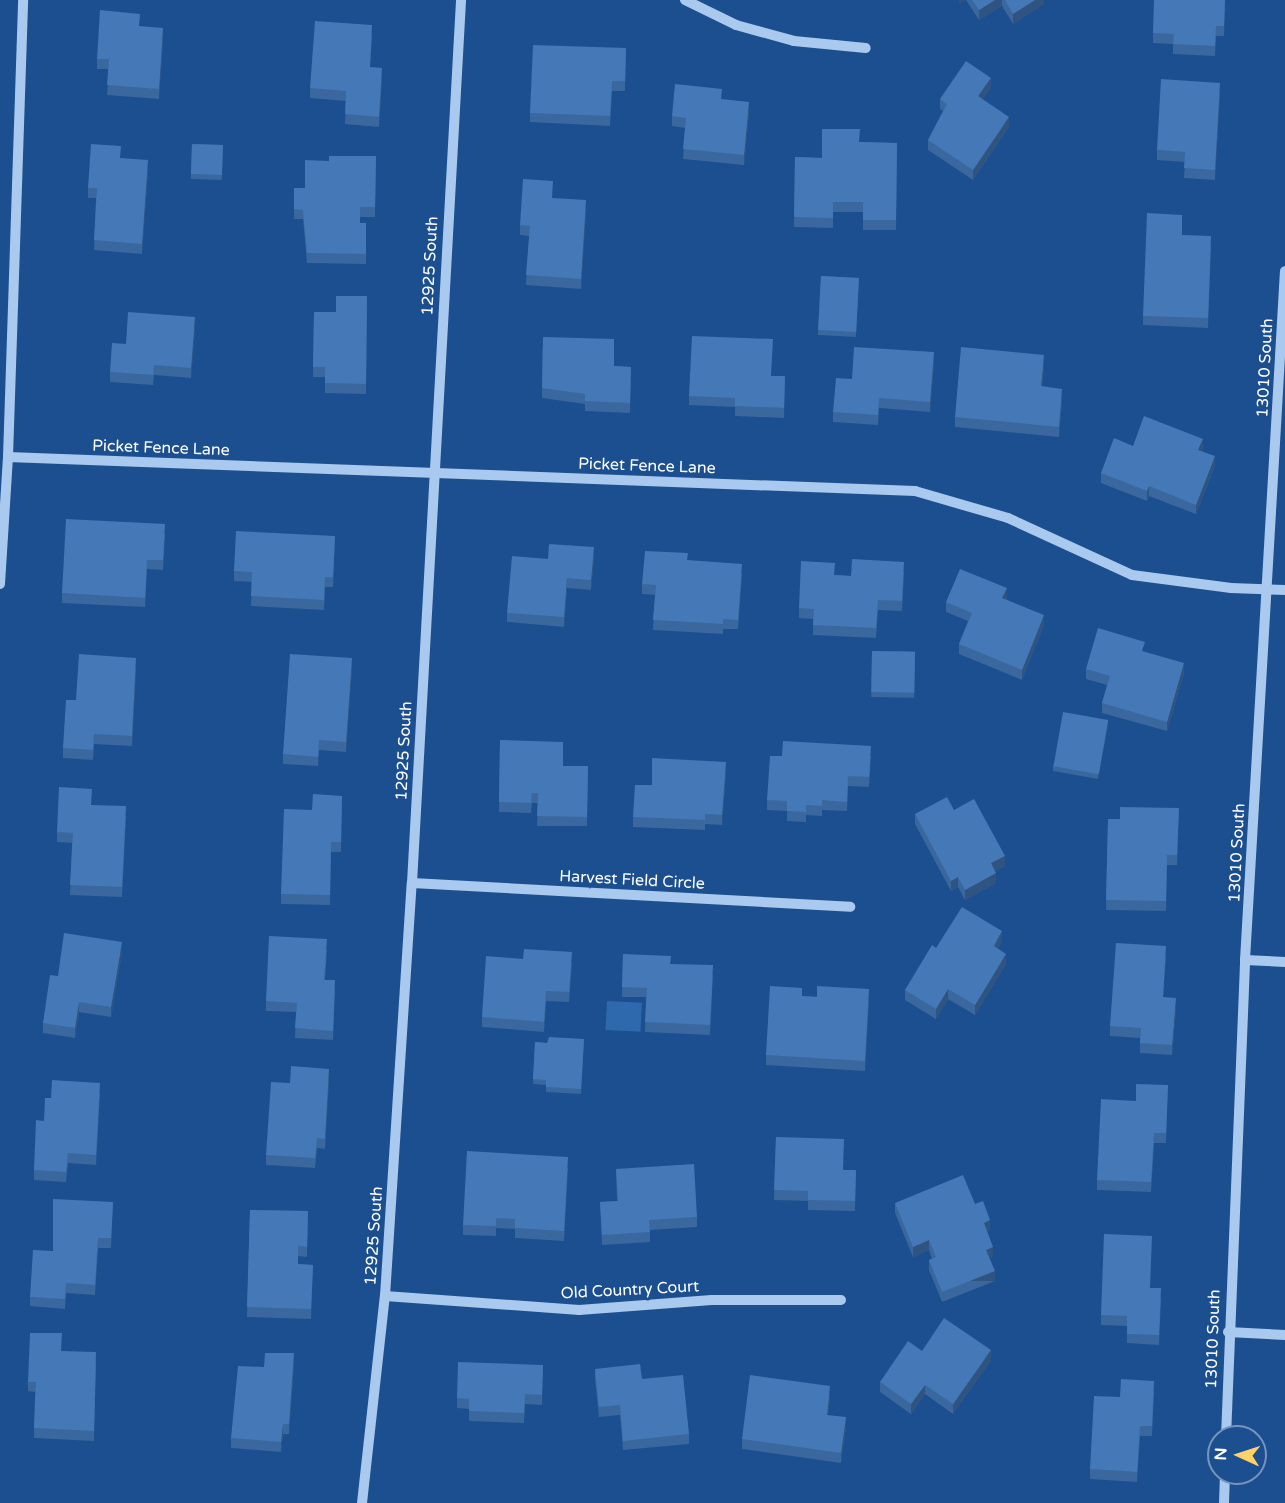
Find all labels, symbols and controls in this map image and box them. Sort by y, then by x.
street label: 12925 South [418,216,442,316]
street label: 13010 South [1253,318,1277,418]
street label: Picket Fence Lane [92,436,230,460]
street label: Picket Fence Lane [578,454,716,478]
street label: 12925 South [392,701,416,801]
street label: 13010 South [1225,803,1249,903]
street label: Harvest Field Circle [559,867,705,893]
street label: 12925 South [361,1186,387,1286]
street label: Old Country Court [560,1277,700,1303]
street label: 13010 South [1202,1289,1224,1389]
north arrow [1207,1425,1267,1485]
text: N [1211,1447,1231,1461]

